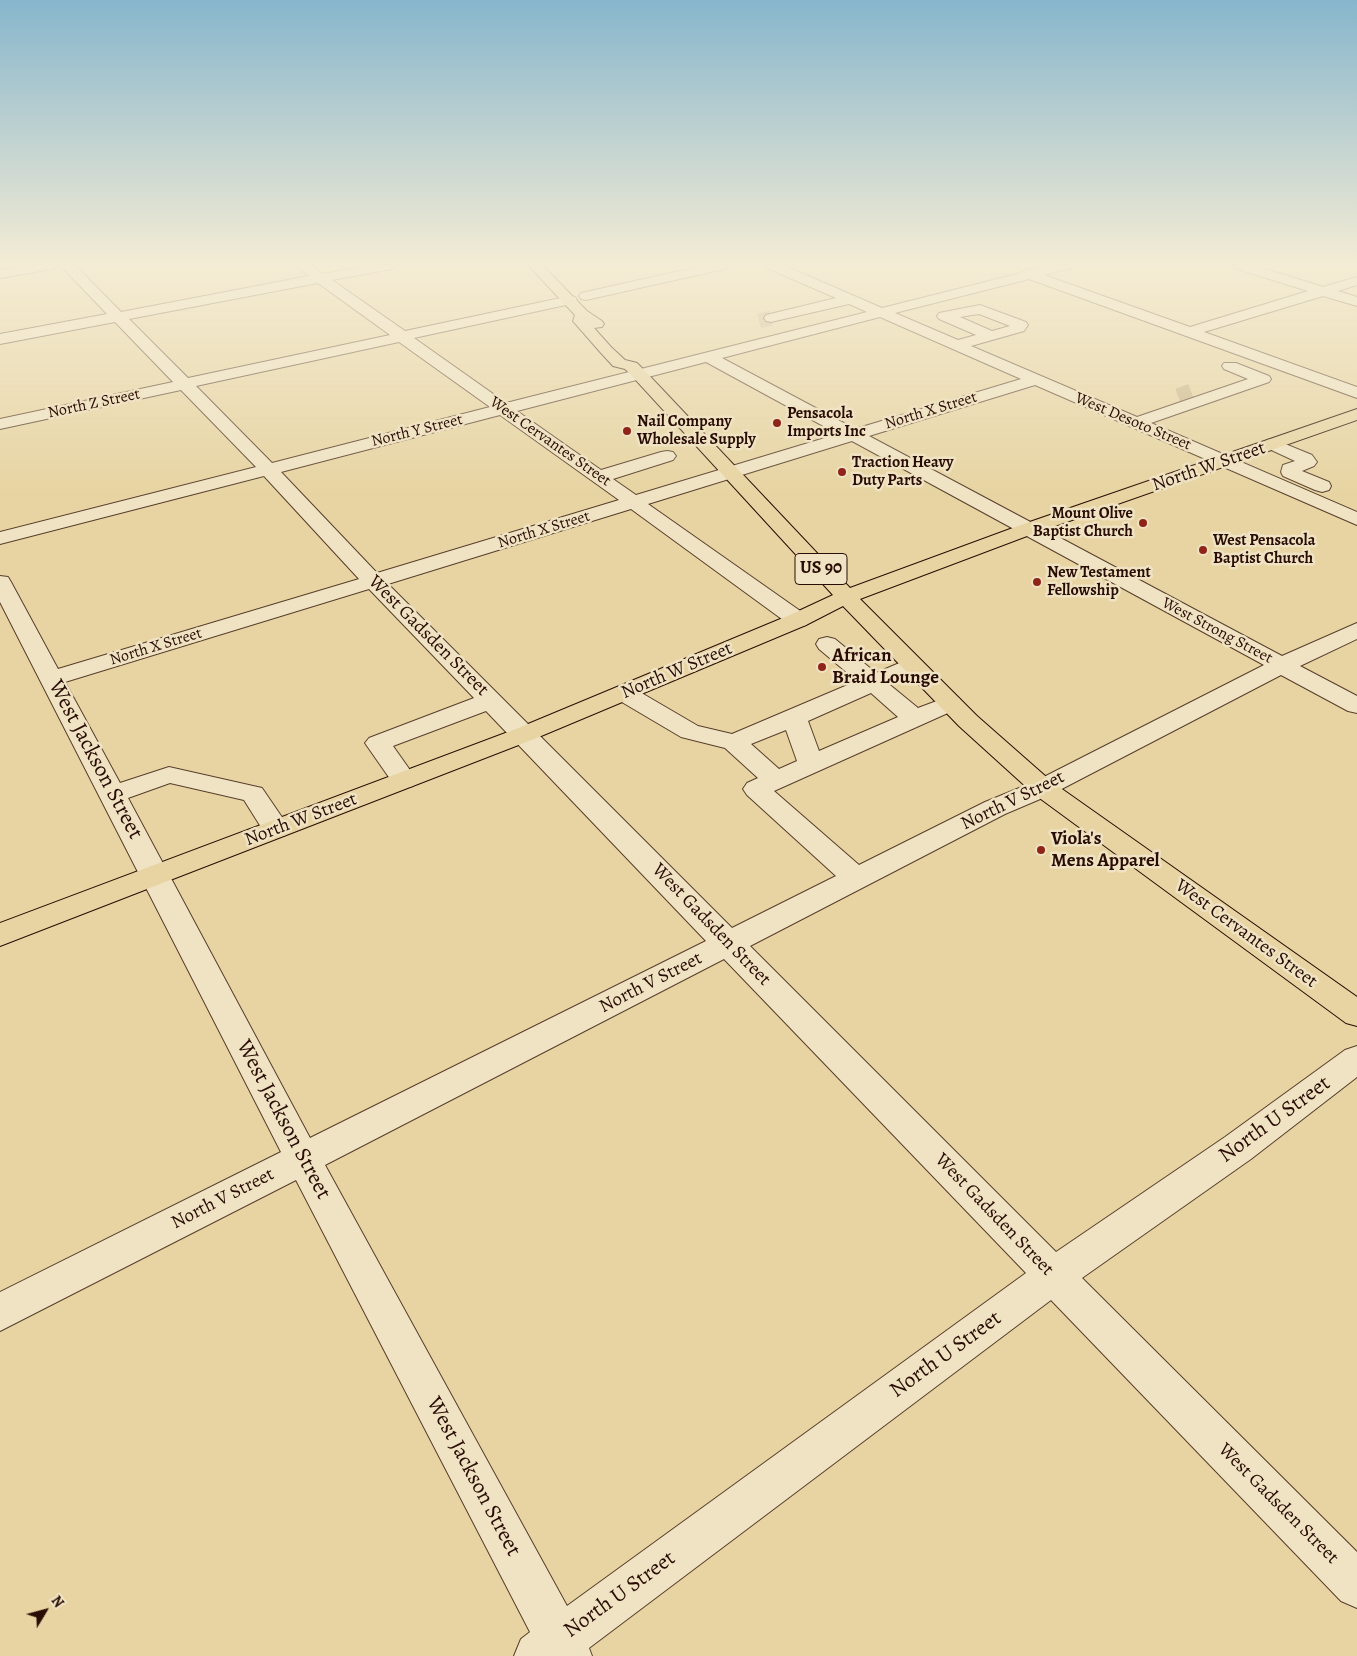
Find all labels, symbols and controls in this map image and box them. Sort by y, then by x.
street label: North Z Street [46,385,142,423]
street label: North X Street [883,388,979,434]
street label: West Desoto Street [1072,389,1194,455]
street label: West Cervantes Street [486,393,614,491]
place label: Pensacola Imports Inc [787,404,866,442]
street label: North Y Street [369,410,465,452]
place label: Nail Company Wholesale Supply [637,412,756,450]
marker: Pensacola Imports Inc [771,417,783,429]
marker: Nail Company Wholesale Supply [621,425,633,437]
street label: North W Street [1149,437,1269,497]
place label: Traction Heavy Duty Parts [852,453,953,491]
marker: Traction Heavy Duty Parts [836,466,848,478]
place label: Mount Olive Baptist Church [1033,504,1133,542]
street label: North X Street [496,507,592,553]
marker: Mount Olive Baptist Church [1137,517,1149,529]
place label: West Pensacola Baptist Church [1213,531,1315,569]
marker: West Pensacola Baptist Church [1197,544,1209,556]
road number: US 90 [795,554,847,584]
place label: New Testament Fellowship [1047,563,1151,601]
street label: West Gadsden Street [363,571,493,701]
marker: New Testament Fellowship [1031,576,1043,588]
street label: West Strong Street [1158,594,1276,668]
street label: North X Street [108,624,204,670]
street label: North W Street [618,637,736,705]
place label: African Braid Lounge [832,645,939,689]
marker: African Braid Lounge [816,661,828,673]
street label: West Jackson Street [42,676,148,844]
street label: North V Street [958,766,1068,836]
street label: North W Street [242,788,360,852]
place label: Viola's Mens Apparel [1051,828,1160,872]
marker: Viola's Mens Apparel [1035,844,1047,856]
street label: West Gadsden Street [647,859,775,991]
street label: West Cervantes Street [1170,875,1322,993]
street label: North V Street [596,947,706,1019]
street label: West Jackson Street [230,1036,336,1204]
street label: North U Street [1214,1071,1336,1169]
street label: West Gadsden Street [930,1149,1058,1281]
street label: North V Street [168,1163,278,1235]
street label: North U Street [885,1306,1007,1404]
street label: West Jackson Street [420,1393,526,1561]
street label: West Gadsden Street [1213,1439,1343,1569]
street label: North U Street [559,1546,681,1644]
north arrow [20,1586,70,1636]
text: N [47,1592,68,1611]

